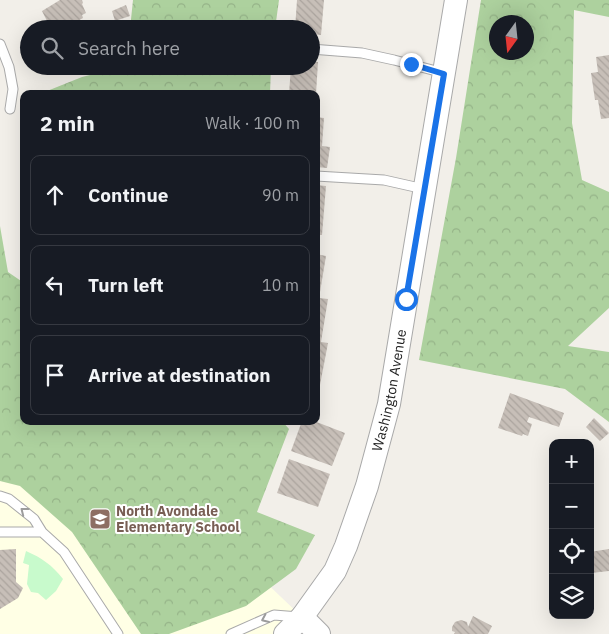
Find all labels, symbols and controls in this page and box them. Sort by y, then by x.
north arrow [489,15,534,60]
search box [20,20,320,75]
icon: search [38,34,66,62]
text: Search here [78,36,180,60]
route end [400,53,423,76]
text: 2 min [40,109,95,137]
text: Walk · 100 m [205,113,300,133]
icon: ahead [41,181,69,209]
text: Continue [88,183,168,207]
text: 90 m [262,185,299,205]
icon: left [41,271,69,299]
text: Turn left [88,273,164,297]
text: 10 m [262,275,299,295]
route start [395,288,418,311]
street label: Washington Avenue [368,328,410,453]
icon: arrive [41,361,69,389]
text: Arrive at destination [88,363,271,387]
map controls [549,439,594,619]
button: + [549,439,594,484]
button: − [549,484,594,529]
place label: North Avondale Elementary School [116,502,240,536]
school or university icon: North Avondale Elementary School [88,507,112,531]
one-way arrow [21,508,30,516]
button: locate [549,529,594,574]
button: layers [549,574,594,619]
one-way arrow [261,612,270,623]

